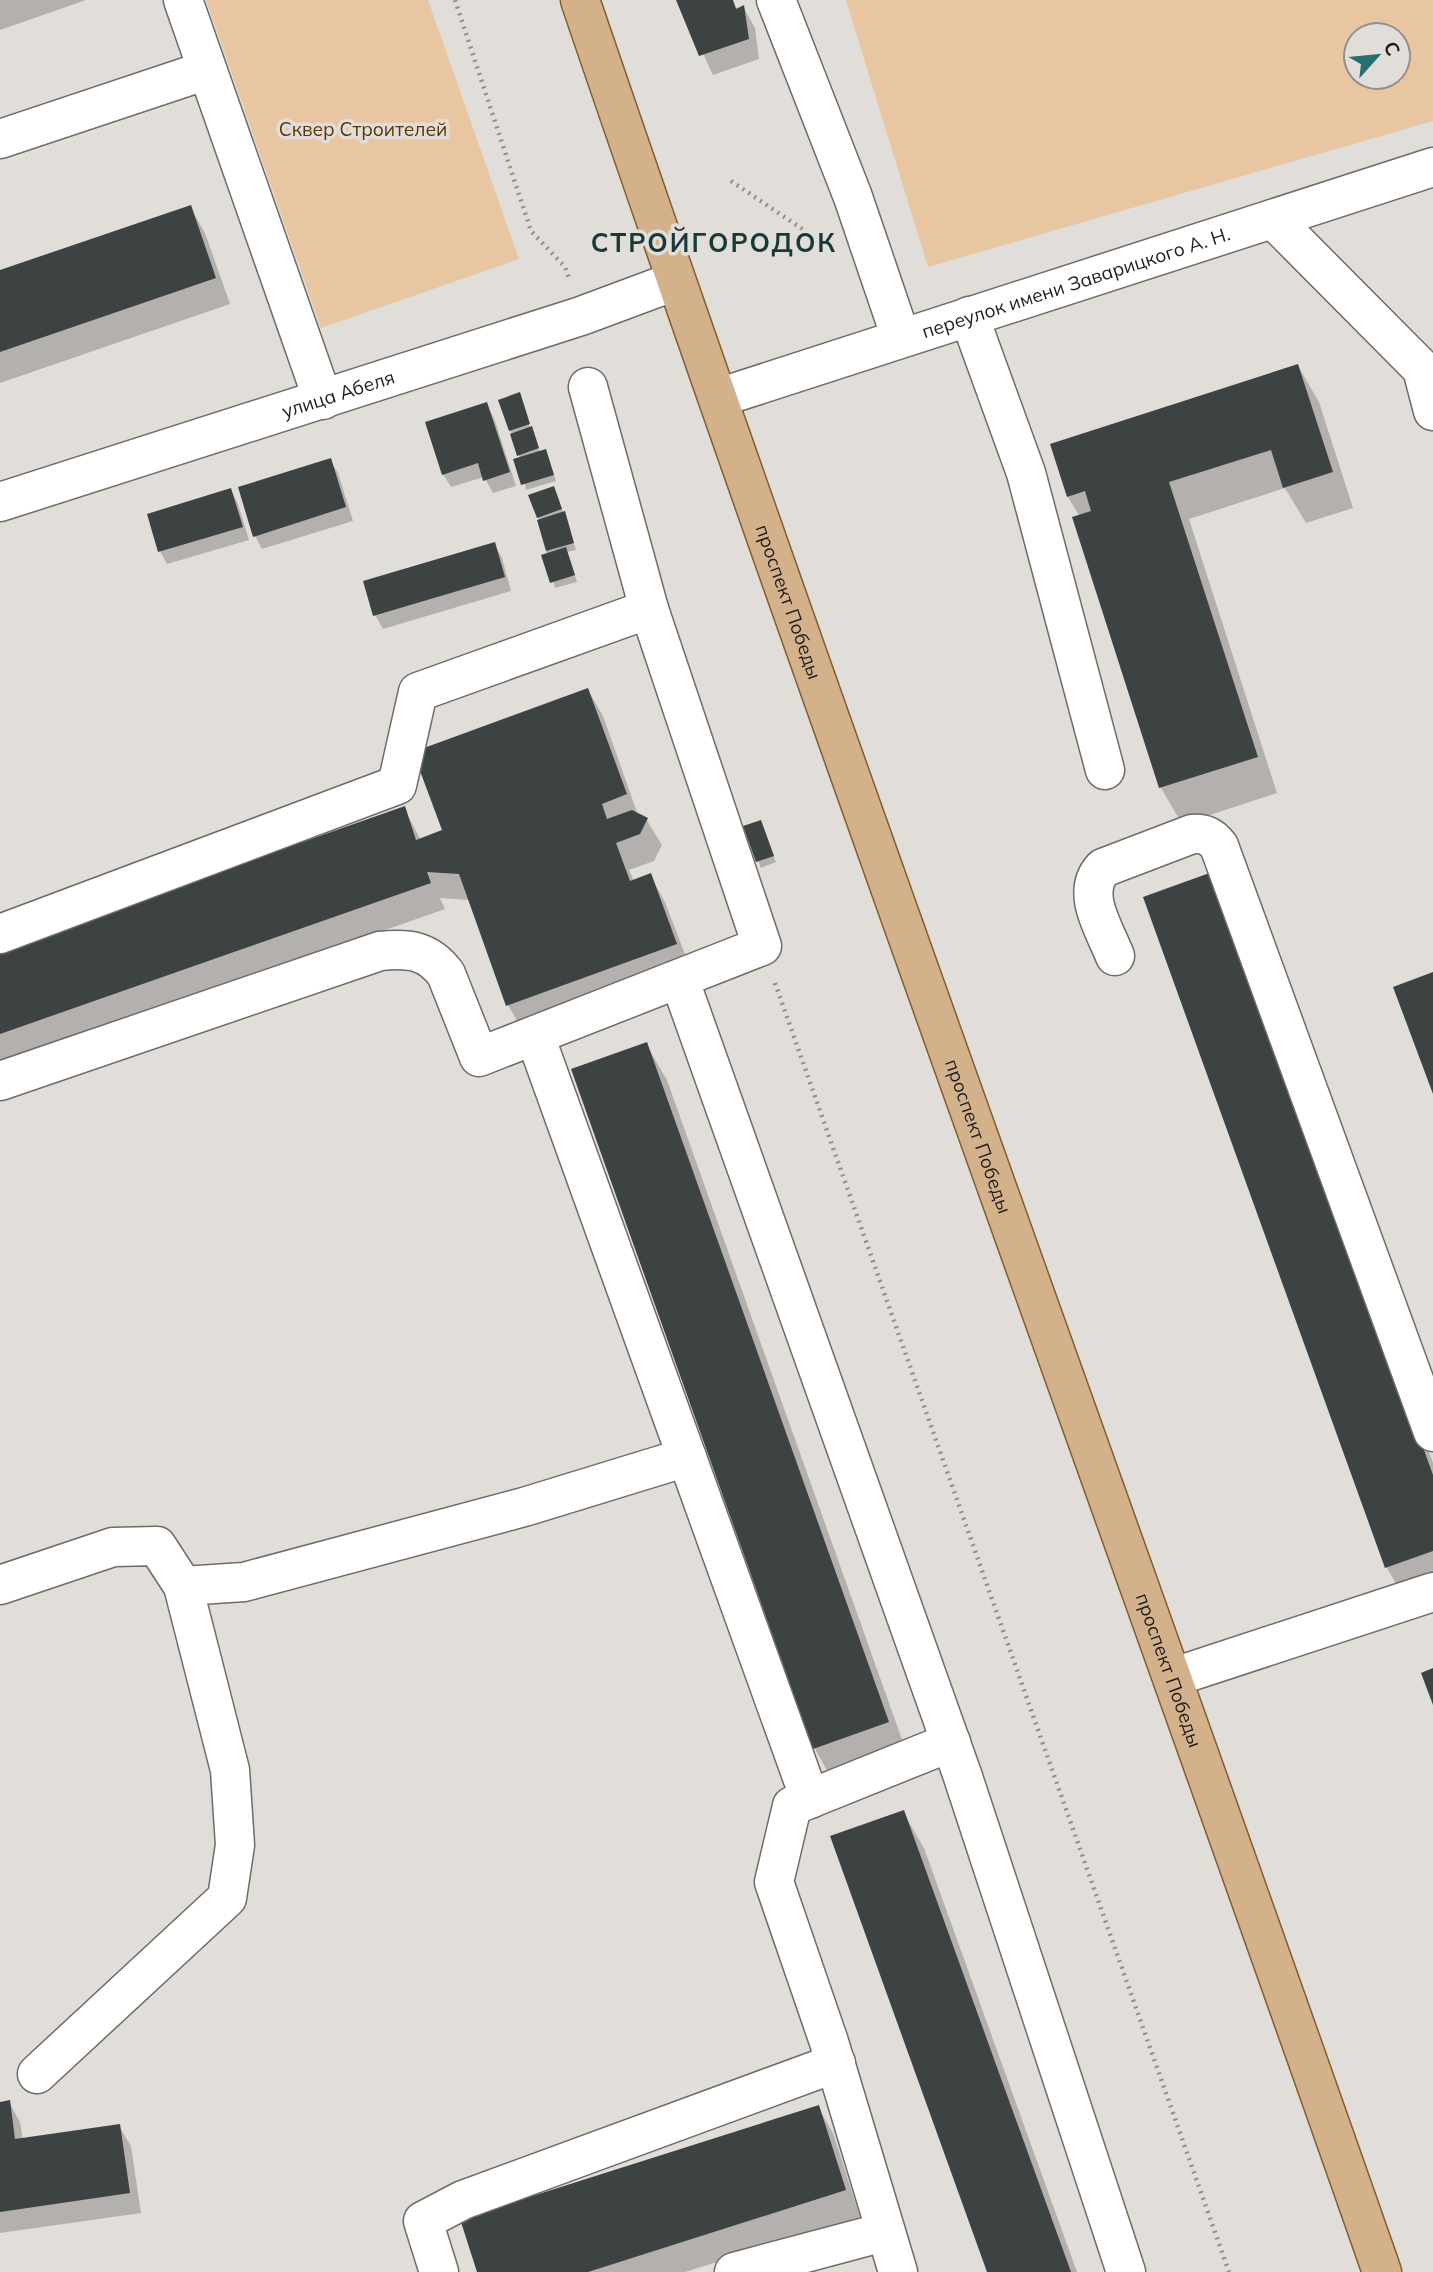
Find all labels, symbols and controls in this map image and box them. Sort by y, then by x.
north arrow [1342,21,1412,91]
text: С [1379,37,1406,60]
park label: Сквер Строителей [279,117,447,141]
street label: переулок имени Заварицкого А. Н. [919,221,1233,343]
district label: СТРОЙГОРОДОК [591,226,837,259]
street label: улица Абеля [279,364,398,423]
street label: проспект Победы [751,521,827,682]
street label: проспект Победы [940,1056,1017,1217]
street label: проспект Победы [1131,1590,1208,1751]

